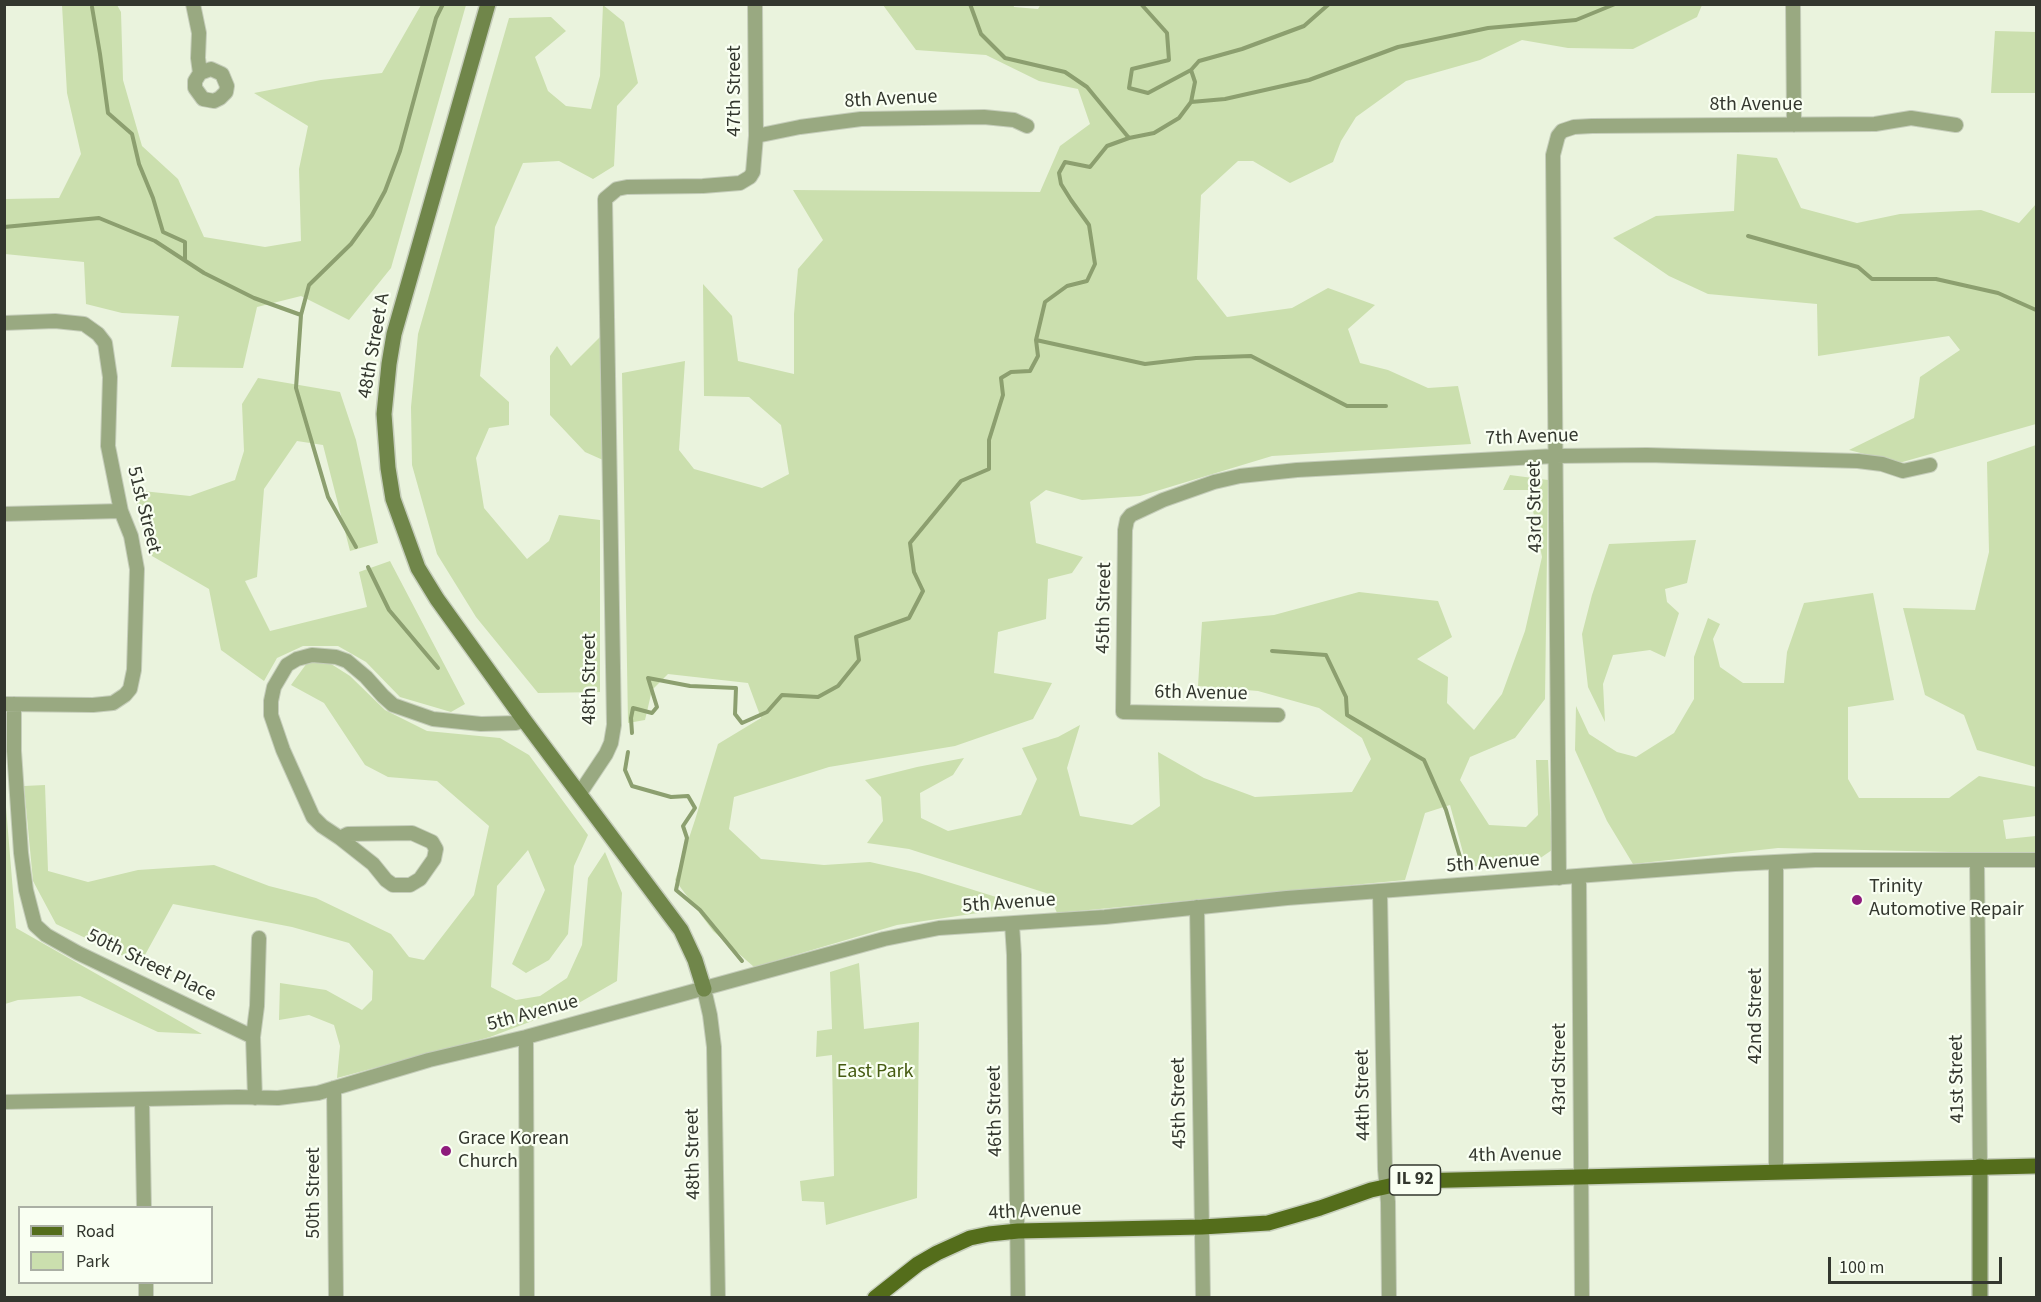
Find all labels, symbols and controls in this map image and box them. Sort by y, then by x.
street label: 47th Street [724,45,748,137]
street label: 8th Avenue [844,86,938,114]
street label: 8th Avenue [1709,94,1803,118]
street label: 48th Street A [354,291,396,401]
street label: 7th Avenue [1485,424,1579,452]
street label: 43rd Street [1523,461,1549,553]
street label: 51st Street [121,464,165,556]
street label: 45th Street [1092,562,1118,654]
street label: 48th Street [579,633,603,725]
street label: 6th Avenue [1154,681,1248,707]
street label: 5th Avenue [1446,849,1540,879]
place label: Trinity Automotive Repair [1869,876,2024,923]
street label: 5th Avenue [962,889,1056,919]
marker: Trinity Automotive Repair [1850,893,1864,907]
street label: 50th Street Place [82,924,220,1008]
street label: 42nd Street [1745,968,1769,1064]
street label: 5th Avenue [485,990,581,1038]
street label: 43rd Street [1549,1023,1573,1115]
street label: 41st Street [1945,1034,1971,1124]
street label: 44th Street [1351,1049,1377,1141]
street label: 45th Street [1167,1057,1193,1149]
park label: East Park [837,1061,913,1085]
street label: 46th Street [983,1065,1009,1157]
street label: 48th Street [681,1108,707,1200]
place label: Grace Korean Church [458,1128,569,1175]
street label: 4th Avenue [1468,1143,1562,1169]
marker: Grace Korean Church [439,1144,453,1158]
street label: 50th Street [303,1147,327,1239]
road number: IL 92 [1390,1165,1440,1195]
street label: 4th Avenue [988,1198,1082,1226]
legend [18,1206,213,1284]
text: Road [76,1219,115,1244]
scale bar [1831,1245,2005,1283]
text: Park [76,1249,110,1274]
text: 100 m [1839,1255,1884,1280]

